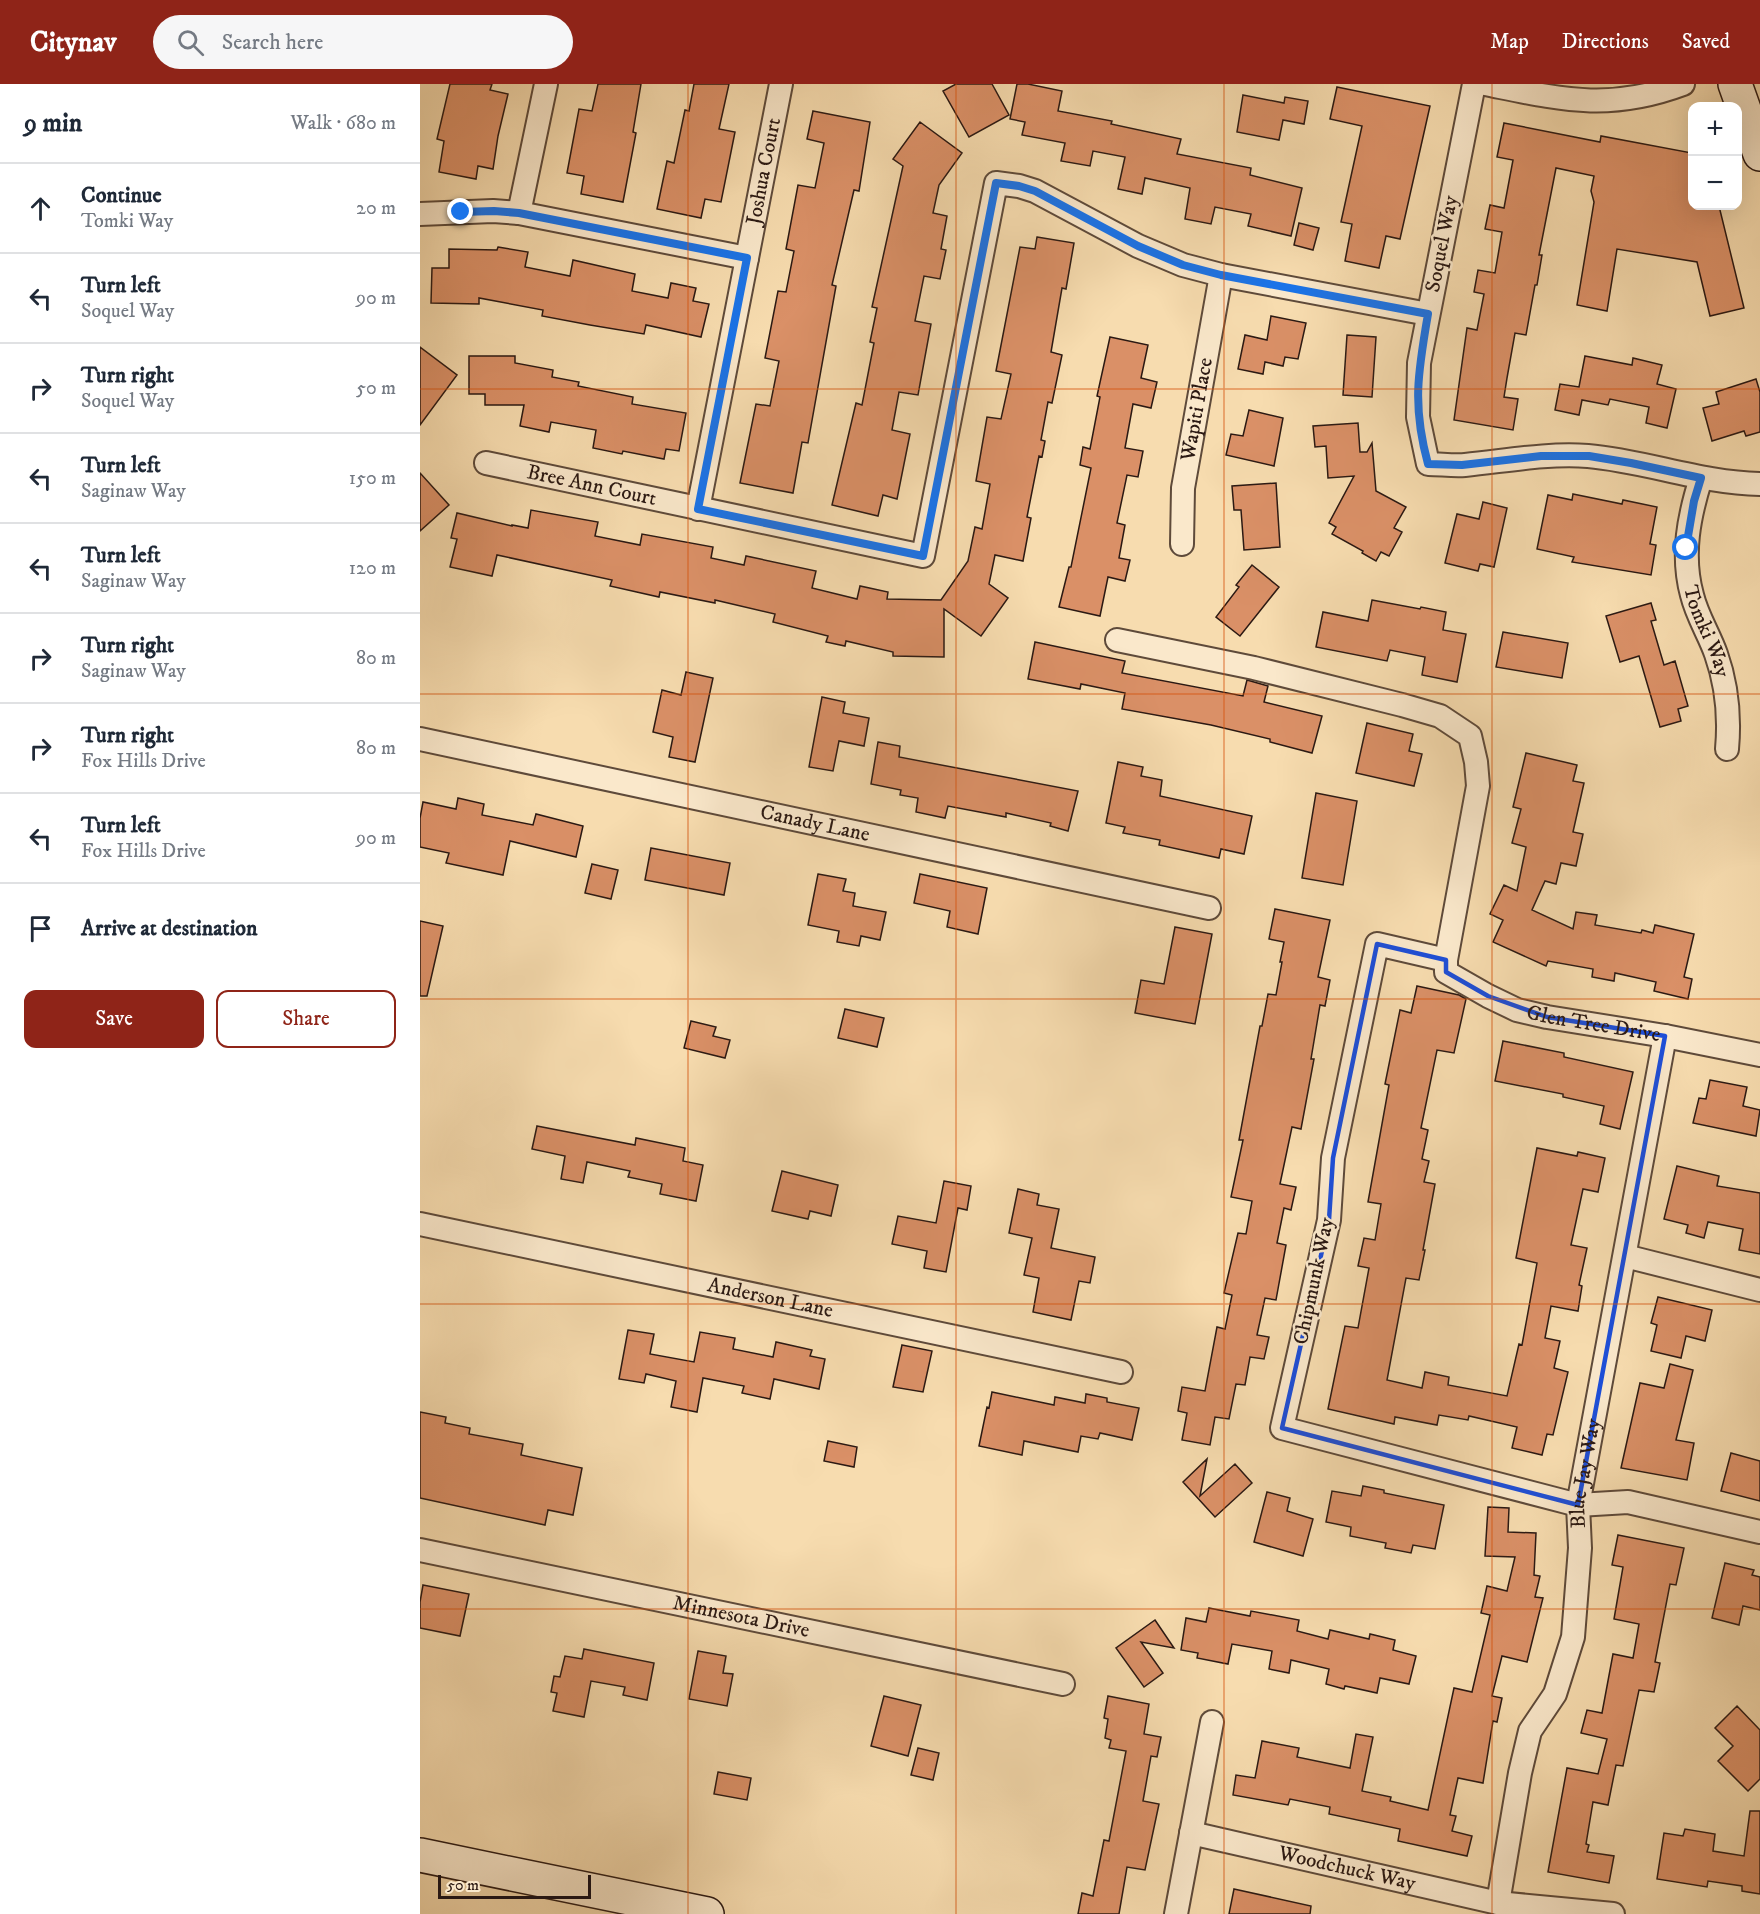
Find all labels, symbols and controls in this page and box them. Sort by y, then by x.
search box [153,15,573,69]
text: Citynav [30,25,117,60]
icon: search [174,26,207,59]
text: Search here [222,29,323,56]
text: Map [1490,29,1529,55]
text: Directions [1562,29,1649,55]
text: Saved [1682,29,1730,55]
map controls [1688,102,1742,210]
button: + [1688,102,1742,156]
text: 9 min [24,107,82,140]
text: Walk · 680 m [291,111,396,136]
street label: Joshua Court [740,115,787,229]
button: − [1688,156,1742,210]
text: Continue [81,182,162,209]
icon: ahead [24,192,57,225]
street label: Soquel Way [1420,192,1464,295]
text: 20 m [356,196,396,221]
route end [447,198,473,224]
text: Tomki Way [81,209,173,234]
text: Turn left [81,272,161,299]
icon: left [24,282,57,315]
text: 90 m [356,286,396,311]
text: Soquel Way [81,299,174,324]
street label: Wapiti Place [1175,355,1219,464]
text: Turn right [81,362,174,389]
icon: right [24,372,57,405]
text: 50 m [356,376,396,401]
text: Soquel Way [81,389,174,414]
text: Turn left [81,452,161,479]
street label: Bree Ann Court [525,459,659,512]
icon: left [24,462,57,495]
text: 150 m [349,466,396,491]
text: Saginaw Way [81,479,186,504]
route start [1672,534,1698,560]
text: Turn left [81,542,161,569]
icon: left [24,552,57,585]
text: 120 m [349,556,396,581]
text: Saginaw Way [81,569,186,594]
street label: Tomki Way [1677,583,1736,681]
text: Turn right [81,632,174,659]
icon: right [24,642,57,675]
text: 80 m [356,646,396,671]
text: Saginaw Way [81,659,186,684]
text: Turn right [81,722,174,749]
icon: right [24,732,57,765]
text: 80 m [356,736,396,761]
text: Fox Hills Drive [81,749,206,774]
street label: Canady Lane [758,799,872,848]
text: Turn left [81,812,161,839]
icon: left [24,822,57,855]
text: 90 m [356,826,396,851]
text: Fox Hills Drive [81,839,206,864]
icon: arrive [24,912,57,945]
text: Arrive at destination [81,915,258,942]
button: Save [24,990,204,1048]
button: Share [216,990,396,1048]
street label: Glen Tree Drive [1524,1000,1663,1048]
street label: Chipmunk Way [1288,1214,1340,1347]
street label: Anderson Lane [705,1272,836,1324]
street label: Blue Jay Way [1565,1415,1607,1529]
street label: Minnesota Drive [670,1590,812,1644]
street label: Woodchuck Way [1275,1840,1419,1897]
scale bar [438,1872,591,1900]
text: 50 m [447,1875,479,1895]

